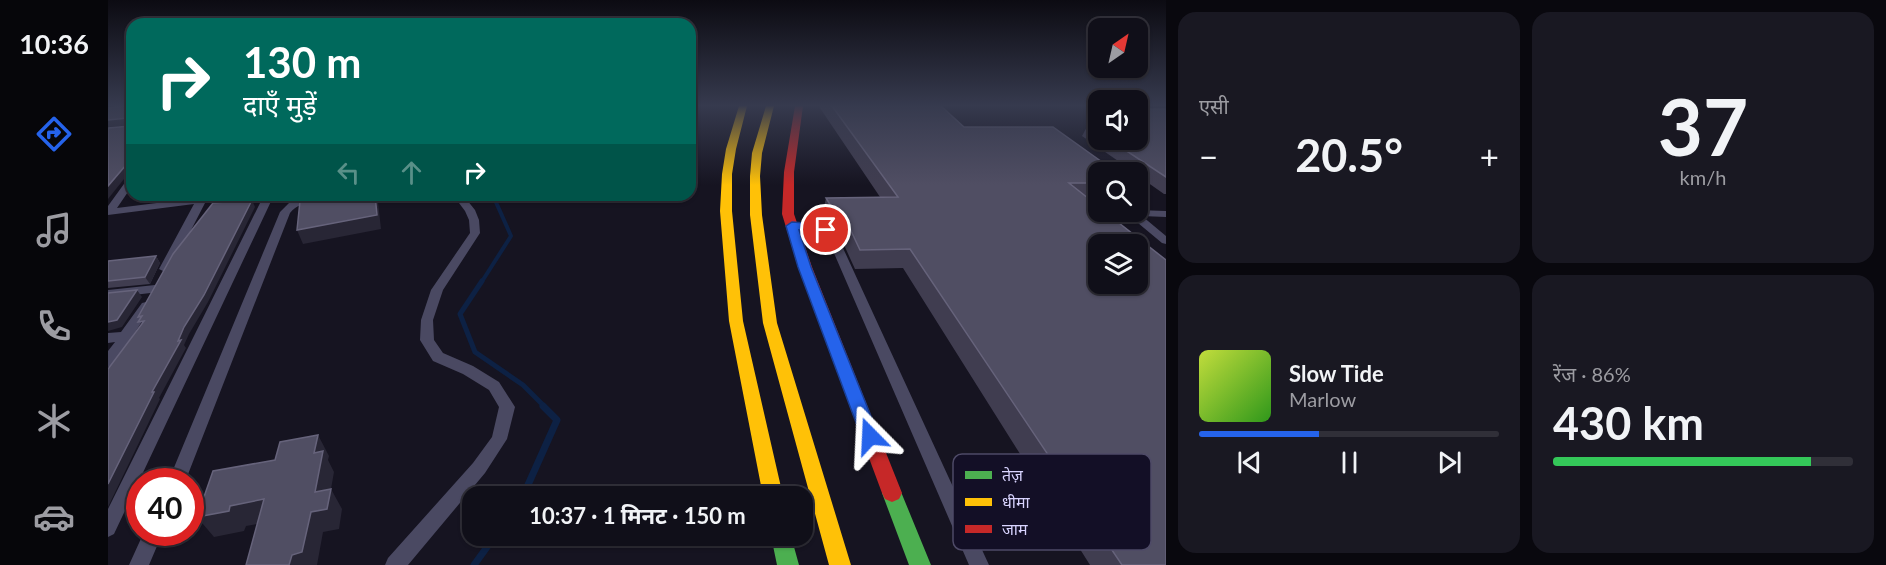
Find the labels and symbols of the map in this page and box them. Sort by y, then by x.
north arrow [1088,18,1148,78]
pin [800,204,851,255]
position arrow [838,404,902,468]
legend [953,454,1151,550]
text: तेज़ [1002,465,1024,484]
speed limit sign: 40 [126,468,204,546]
text: धीमा [1002,492,1031,511]
text: जाम [1002,519,1028,538]

